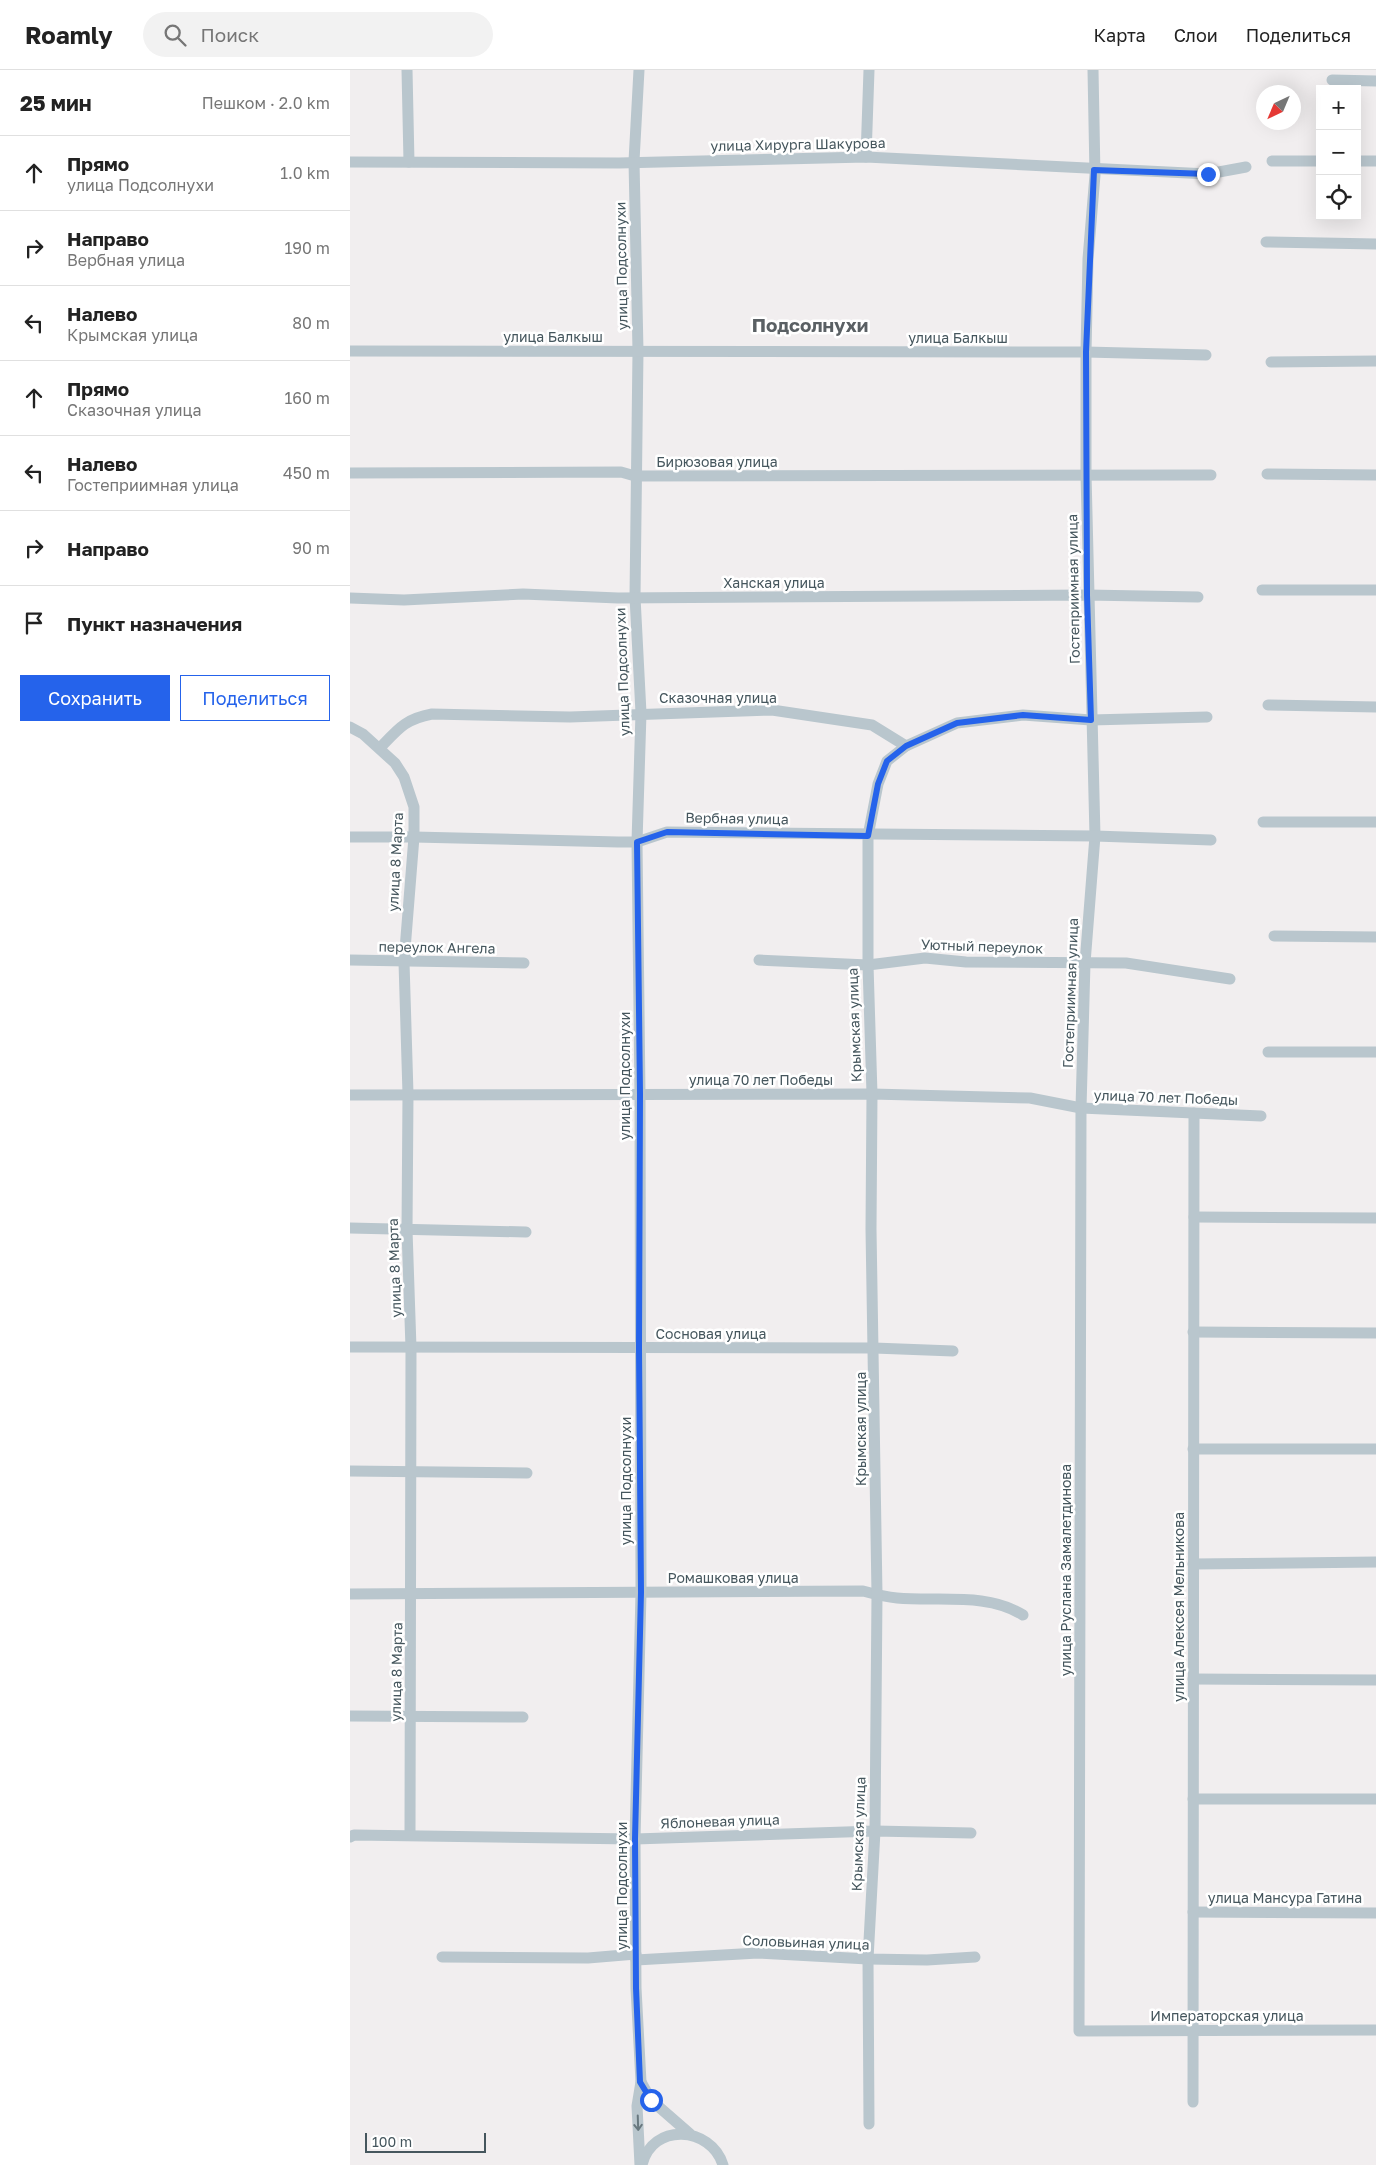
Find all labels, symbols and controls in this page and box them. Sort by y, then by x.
search box [143,12,493,57]
text: Roamly [25,20,113,49]
icon: search [161,21,189,49]
text: Поиск [201,23,259,46]
text: Карта [1094,24,1146,46]
text: Слои [1174,24,1218,46]
text: Поделиться [1246,24,1351,46]
north arrow [1256,85,1301,130]
map controls [1316,85,1361,220]
button: + [1316,85,1361,130]
text: 25 мин [20,90,92,116]
text: Пешком · 2.0 km [202,93,330,113]
button: − [1316,130,1361,175]
street label: улица Хирурга Шакурова [710,134,886,154]
text: Прямо [67,152,129,175]
icon: ahead [20,159,48,187]
text: 1.0 km [280,163,330,183]
route end [1197,163,1220,186]
text: улица Подсолнухи [67,175,214,195]
button: locate [1316,175,1361,220]
street label: улица Подсолнухи [611,202,631,330]
text: Направо [67,227,149,250]
icon: right [20,234,48,262]
text: 190 m [284,238,330,258]
text: Вербная улица [67,250,185,270]
text: Налево [67,302,137,325]
icon: left [20,309,48,337]
text: 80 m [292,313,330,333]
district label: Подсолнухи [752,313,868,336]
text: Крымская улица [67,325,198,345]
street label: улица Балкыш [503,328,603,345]
street label: улица Балкыш [908,329,1008,346]
text: Прямо [67,377,129,400]
icon: ahead [20,384,48,412]
text: 160 m [284,388,330,408]
text: Сказочная улица [67,400,202,420]
text: Налево [67,452,137,475]
street label: Бирюзовая улица [656,453,778,470]
icon: left [20,459,48,487]
text: 450 m [283,463,330,483]
text: Гостеприимная улица [67,475,239,495]
street label: Гостеприимная улица [1063,514,1083,664]
icon: right [20,534,48,562]
text: Направо [67,537,149,560]
text: 90 m [292,538,330,558]
street label: Ханская улица [723,574,825,591]
street label: улица Подсолнухи [611,607,633,737]
icon: arrive [20,609,48,637]
text: Пункт назначения [67,612,242,635]
button: Сохранить [20,675,170,721]
button: Поделиться [180,675,330,721]
street label: Сказочная улица [659,689,777,706]
street label: Вербная улица [685,809,789,827]
street label: улица 8 Марта [384,812,406,912]
street label: Гостеприимная улица [1059,918,1081,1068]
street label: Уютный переулок [921,935,1043,957]
street label: переулок Ангела [378,937,496,957]
street label: Крымская улица [844,967,864,1083]
street label: улица Подсолнухи [616,1012,633,1140]
street label: улица 70 лет Победы [689,1071,833,1088]
street label: улица 70 лет Победы [1093,1086,1239,1108]
street label: улица 8 Марта [384,1218,404,1318]
street label: Сосновая улица [656,1325,766,1342]
street label: Крымская улица [852,1372,869,1486]
street label: улица Подсолнухи [617,1417,634,1545]
street label: улица Руслана Замалетдинова [1057,1464,1074,1676]
street label: улица Алексея Мельникова [1170,1512,1187,1702]
street label: Ромашковая улица [667,1569,799,1586]
street label: улица 8 Марта [387,1622,405,1722]
street label: Крымская улица [848,1776,868,1892]
street label: Яблоневая улица [660,1810,780,1832]
street label: улица Подсолнухи [613,1822,630,1950]
street label: улица Мансура Гатина [1208,1889,1362,1906]
street label: Соловьиная улица [742,1931,870,1953]
street label: Императорская улица [1150,2007,1304,2024]
route start [640,2089,663,2112]
one-way arrow [633,2115,643,2131]
scale bar [365,2130,486,2153]
text: 100 m [372,2133,412,2150]

